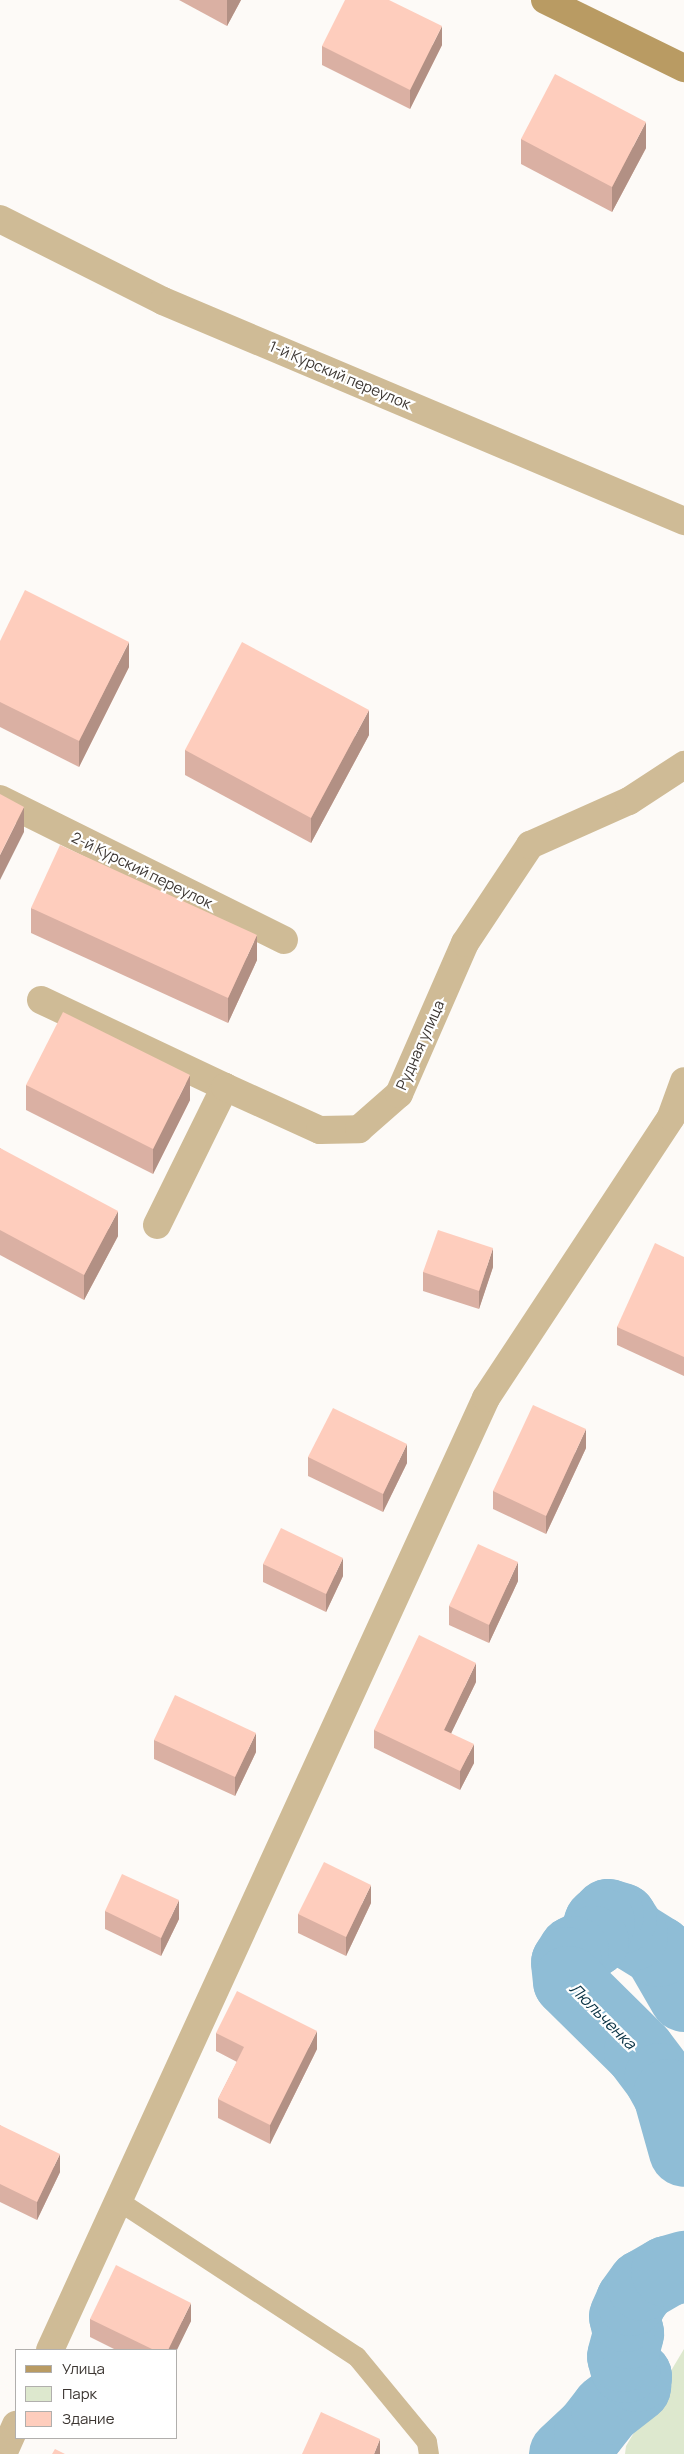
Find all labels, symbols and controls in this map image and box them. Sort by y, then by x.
street label: 1-й Курский переулок [267,337,413,413]
street label: 2-й Курский переулок [69,828,215,912]
street label: Рудная улица [392,997,448,1093]
water label: Люльченка [566,1979,640,2053]
legend [15,2349,178,2439]
text: Улица [62,2358,105,2379]
text: Парк [62,2383,97,2404]
text: Здание [62,2408,114,2429]

